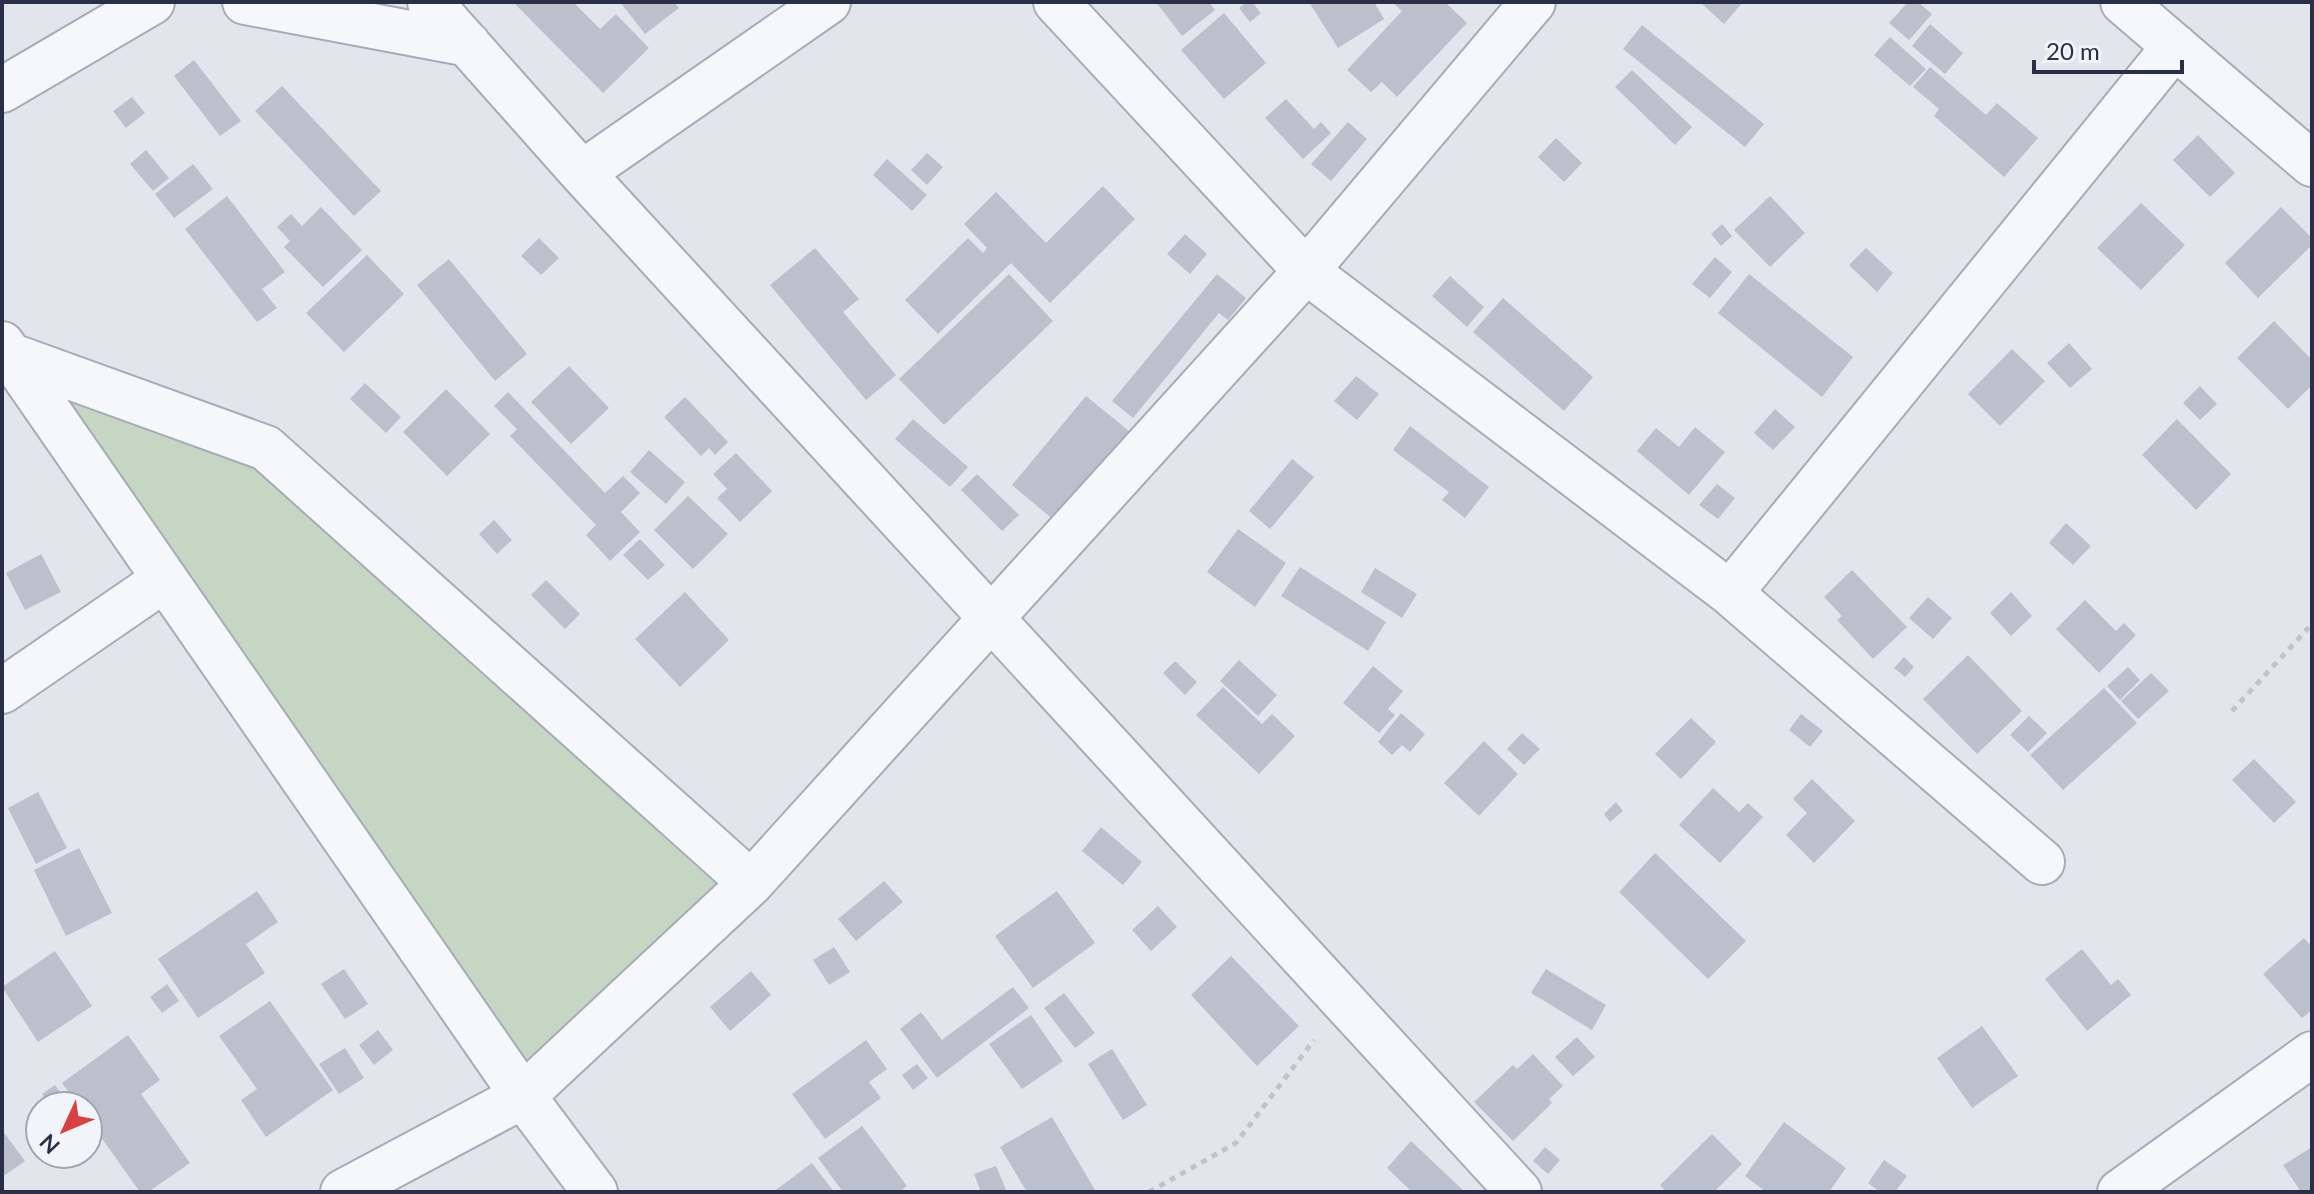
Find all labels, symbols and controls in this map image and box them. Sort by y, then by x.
scale bar [2034,24,2182,74]
text: 20 m [2046,36,2100,65]
north arrow [24,1090,104,1170]
text: N [34,1129,65,1160]

